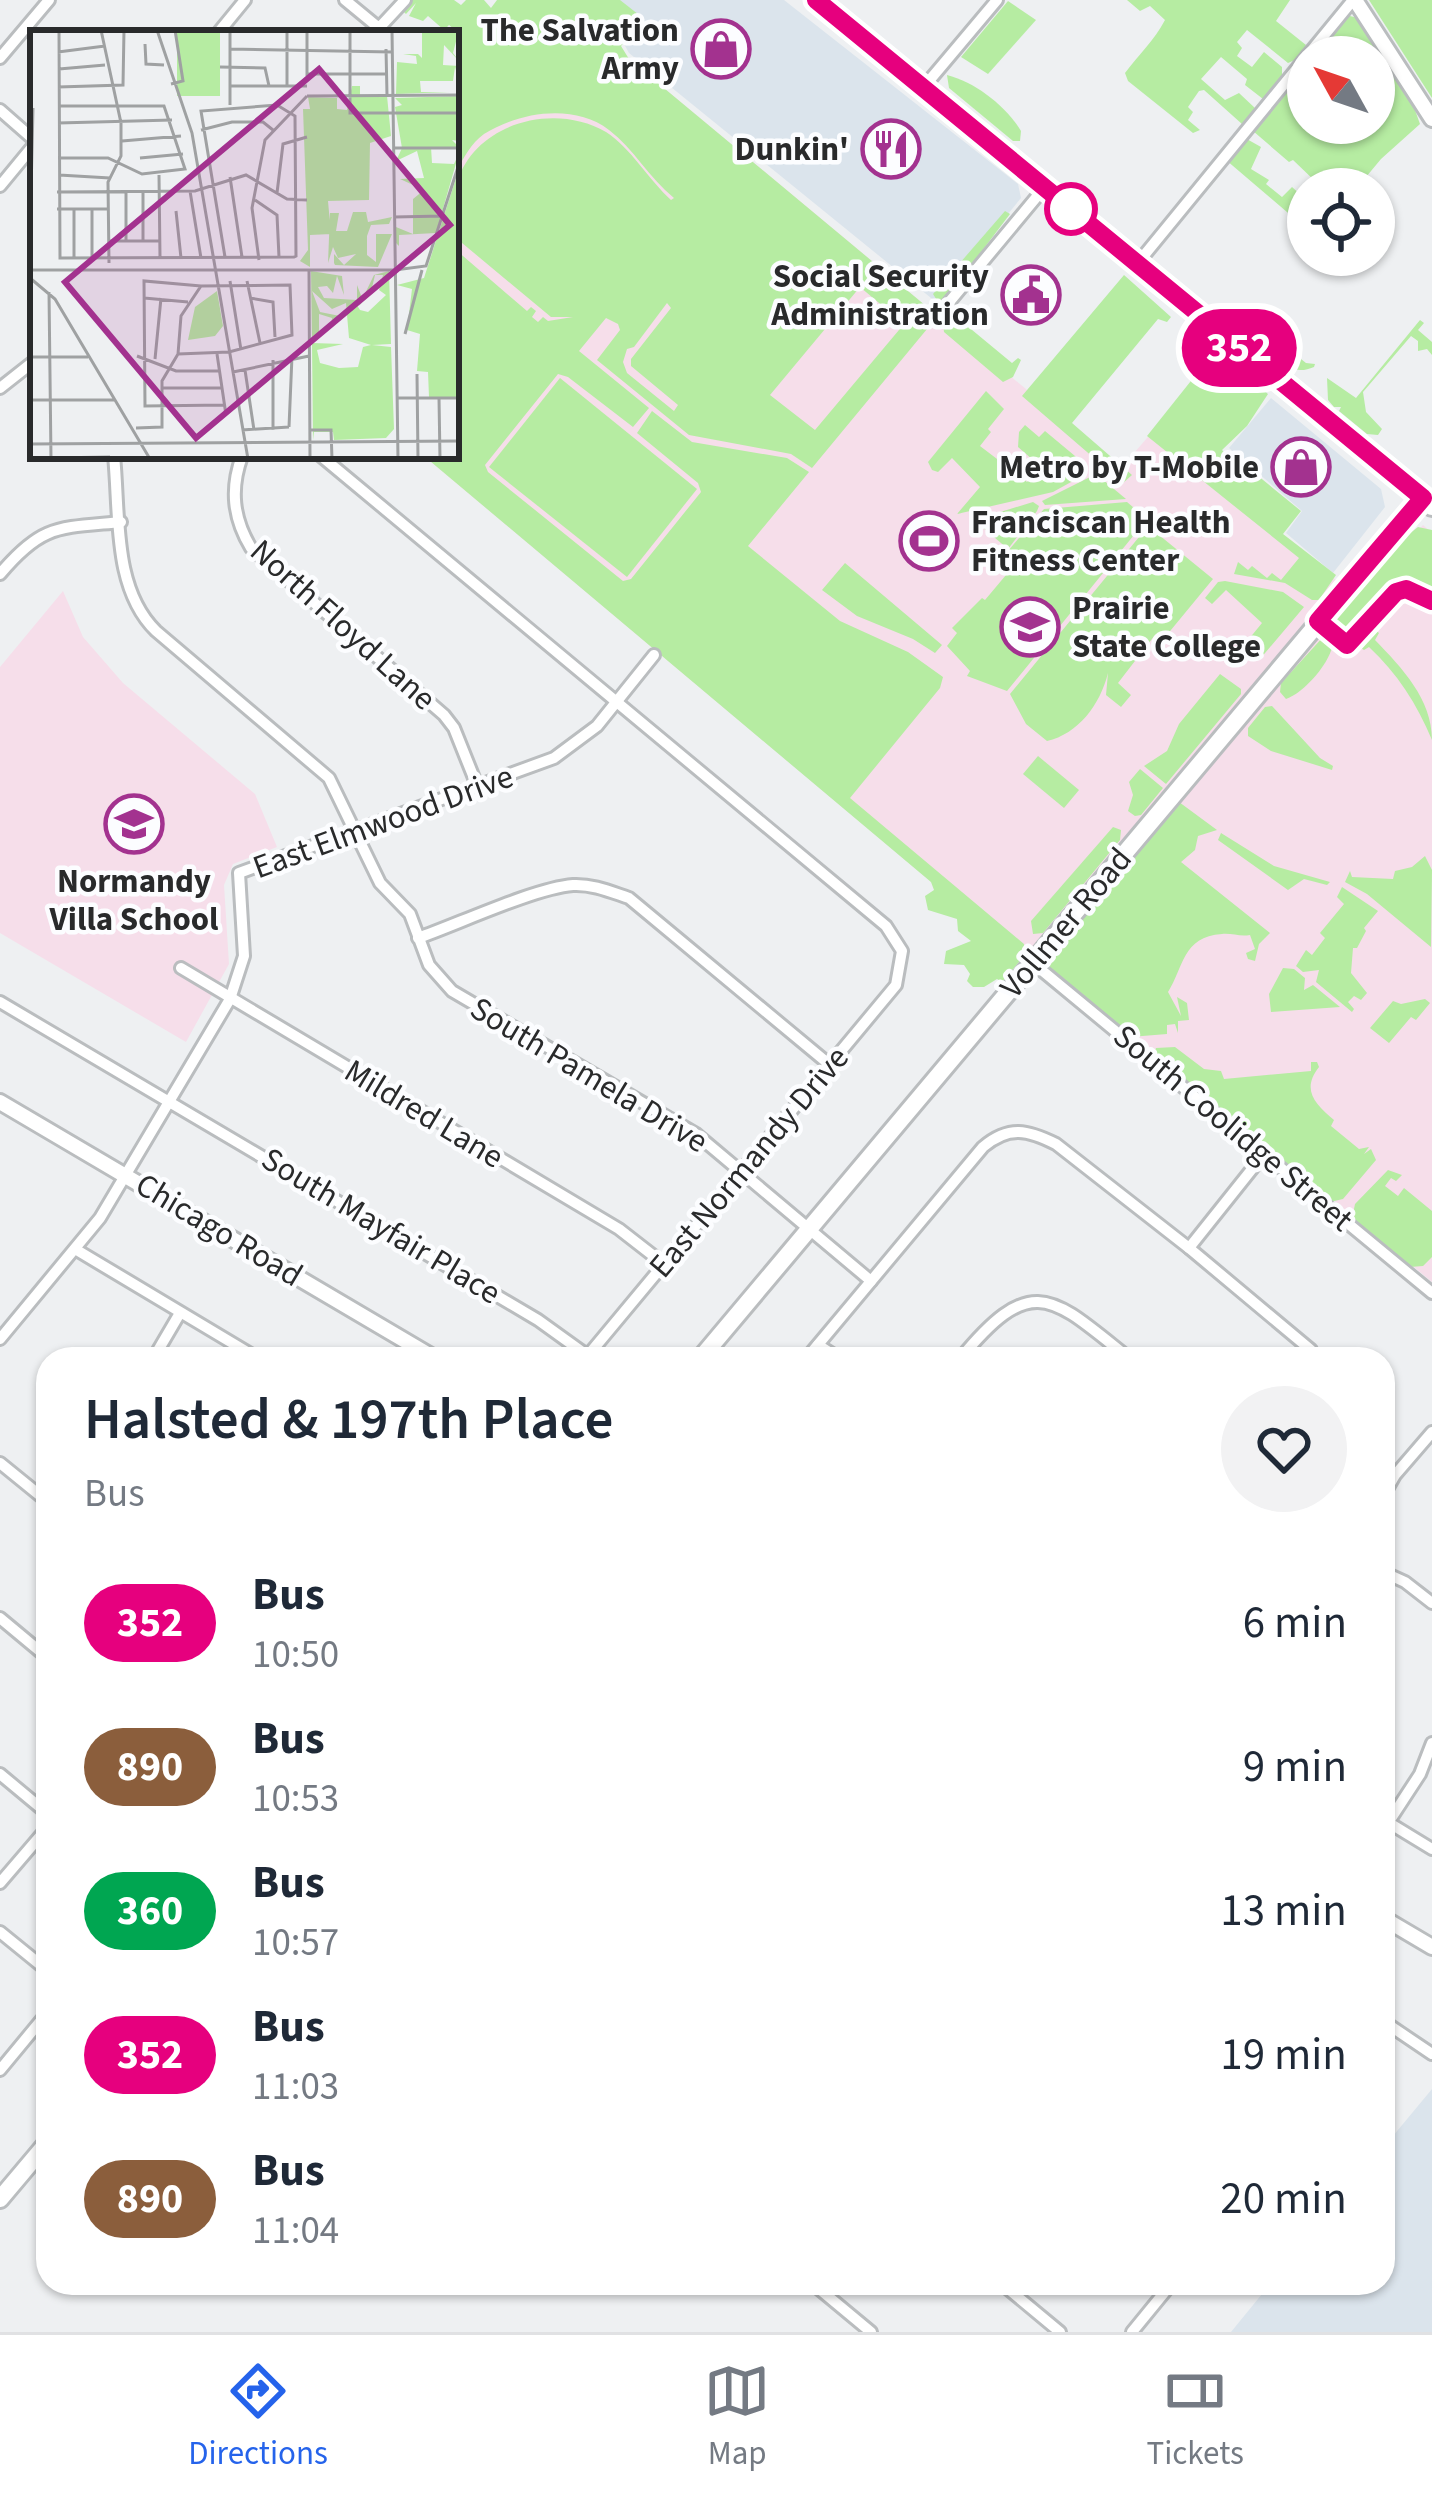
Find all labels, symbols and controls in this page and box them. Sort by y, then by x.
place label: The Salvation Army [481,7,679,92]
shop icon: The Salvation Army [690,18,752,80]
inset map [30,30,459,459]
north arrow [1287,36,1395,144]
map controls [1287,36,1395,276]
restaurant icon: Dunkin' [860,118,922,180]
place label: Dunkin' [734,126,849,173]
button: locate [1287,168,1395,276]
unlabelled marker [1046,184,1096,234]
place label: Social Security Administration [770,253,989,338]
public building icon: Social Security Administration [1000,264,1062,326]
line badge: 352 [1170,309,1308,387]
text: 352 [1206,318,1272,378]
shop icon: Metro by T-Mobile [1270,436,1332,498]
place label: Metro by T-Mobile [999,444,1259,491]
place label: Franciscan Health Fitness Center [971,499,1231,584]
sports icon: Franciscan Health Fitness Center [898,510,960,572]
street label: North Floyd Lane [240,529,446,721]
place label: Prairie State College [1072,585,1261,670]
school or university icon: Prairie State College [999,596,1061,658]
street label: East Elmwood Drive [246,753,520,891]
school or university icon: Normandy Villa School [103,793,165,855]
street label: Vollmer Road [989,837,1143,1009]
place label: Normandy Villa School [48,858,219,943]
street label: South Pamela Drive [461,985,717,1165]
street label: South Coolidge Street [1103,1013,1363,1243]
street label: East Normandy Drive [638,1036,860,1288]
street label: Mildred Lane [335,1048,513,1180]
street label: South Mayfair Place [253,1136,509,1316]
street label: Chicago Road [126,1162,312,1298]
text: Halsted & 197th Place [84,1380,613,1461]
button: heart [1221,1386,1347,1512]
text: Bus [84,1466,145,1522]
text: Bus [252,1563,325,1627]
text: 6 min [1243,1591,1347,1655]
text: 352 [117,1593,183,1653]
text: 10:50 [252,1627,339,1683]
text: Bus [252,1707,325,1771]
text: 9 min [1243,1735,1347,1799]
text: 890 [117,1737,183,1797]
text: 10:53 [252,1771,339,1827]
text: Bus [252,1851,325,1915]
text: 13 min [1220,1879,1347,1943]
text: 360 [117,1881,183,1941]
text: 10:57 [252,1915,339,1971]
text: Bus [252,1995,325,2059]
text: 19 min [1220,2023,1347,2087]
text: 352 [117,2025,183,2085]
text: 11:03 [252,2059,339,2115]
text: Bus [252,2139,325,2203]
text: 20 min [1220,2167,1347,2231]
text: 890 [117,2169,183,2229]
text: 11:04 [252,2203,339,2259]
tab: Directions [188,2358,328,2477]
tab: Map [704,2358,770,2477]
tab: Tickets [1147,2358,1244,2477]

